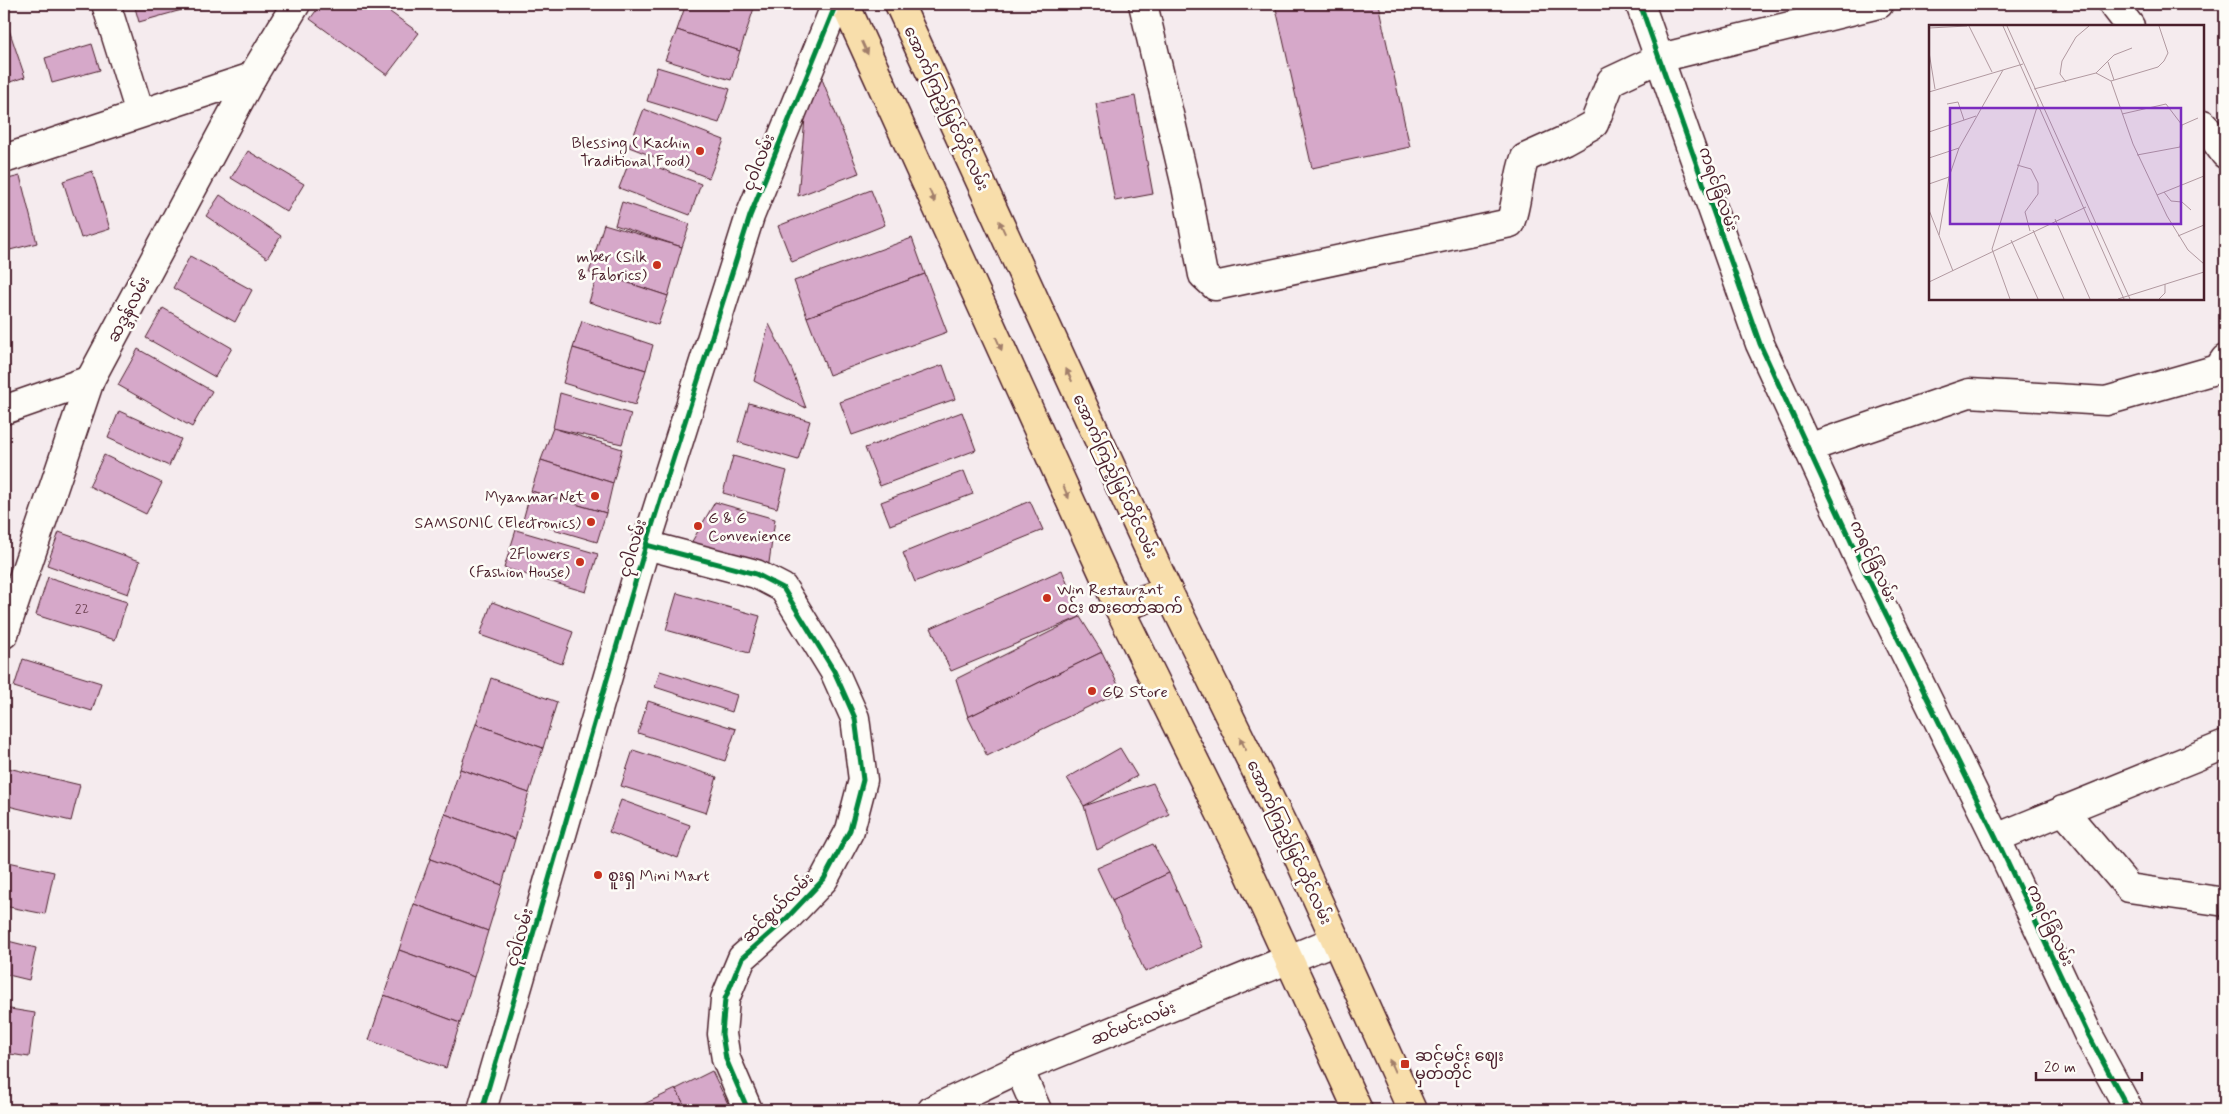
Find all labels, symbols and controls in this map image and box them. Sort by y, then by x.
street label: အောက်ကြည့်မြင်တိုင်လမ်း [896,22,995,196]
inset map [1929,25,2204,300]
one-way arrow [862,41,870,55]
street label: ငုဝါလမ်း [737,130,783,195]
place label: Blessing ( Kachin Traditional Food) [571,133,690,172]
street label: ကရင်ခြံလမ်း [1691,144,1744,235]
marker: Blessing ( Kachin Traditional Food) [694,145,706,157]
one-way arrow [929,189,937,203]
one-way arrow [997,220,1005,234]
place label: mber (Silk & Fabrics) [577,247,647,286]
marker: mber (Silk & Fabrics) [651,259,663,271]
street label: ဆဒ္ဒန်လမ်း [101,272,158,347]
one-way arrow [996,337,1004,351]
one-way arrow [1065,368,1073,382]
street label: အောက်ကြည့်မြင်တိုင်လမ်း [1065,390,1164,564]
one-way arrow [1063,485,1071,499]
place label: Myanmar Net [485,487,586,508]
marker: Myanmar Net [589,490,601,502]
place label: G & G Convenience [708,508,791,547]
place label: SAMSONIC (Electronics) [415,513,581,534]
marker: SAMSONIC (Electronics) [585,516,597,528]
street label: ငုဝါလမ်း [613,516,655,581]
street label: ကရင်ခြံလမ်း [1843,516,1903,607]
marker: G & G Convenience [692,520,704,532]
place label: 2Flowers (Fashion House) [469,544,570,583]
marker: 2Flowers (Fashion House) [574,556,586,568]
place label: Win Restaurant ဝင်း စားတော်ဆက် [1057,580,1183,619]
marker: Win Restaurant ဝင်း စားတော်ဆက် [1041,592,1053,604]
house number: 22 [75,600,89,618]
place label: GQ Store [1102,682,1168,703]
marker: GQ Store [1086,685,1098,697]
one-way arrow [1239,736,1247,751]
street label: အောက်ကြည့်မြင်တိုင်လမ်း [1239,756,1338,930]
place label: စူးရှ Mini Mart [608,866,710,890]
street label: ဆင်စွယ်လမ်း [736,867,820,949]
marker: စူးရှ Mini Mart [592,869,604,881]
street label: ကရင်ခြံလမ်း [2020,880,2080,971]
street label: ငုဝါလမ်း [500,905,542,970]
street label: ဆင်မင်းလမ်း [1087,996,1179,1051]
place label: ဆင်မင်း ဈေး မှတ်တိုင် [1415,1044,1504,1088]
scale bar [2036,1049,2143,1081]
marker: ဆင်မင်း ဈေး မှတ်တိုင် [1399,1058,1411,1070]
text: 20 m [2044,1058,2076,1078]
one-way arrow [1387,1059,1395,1073]

